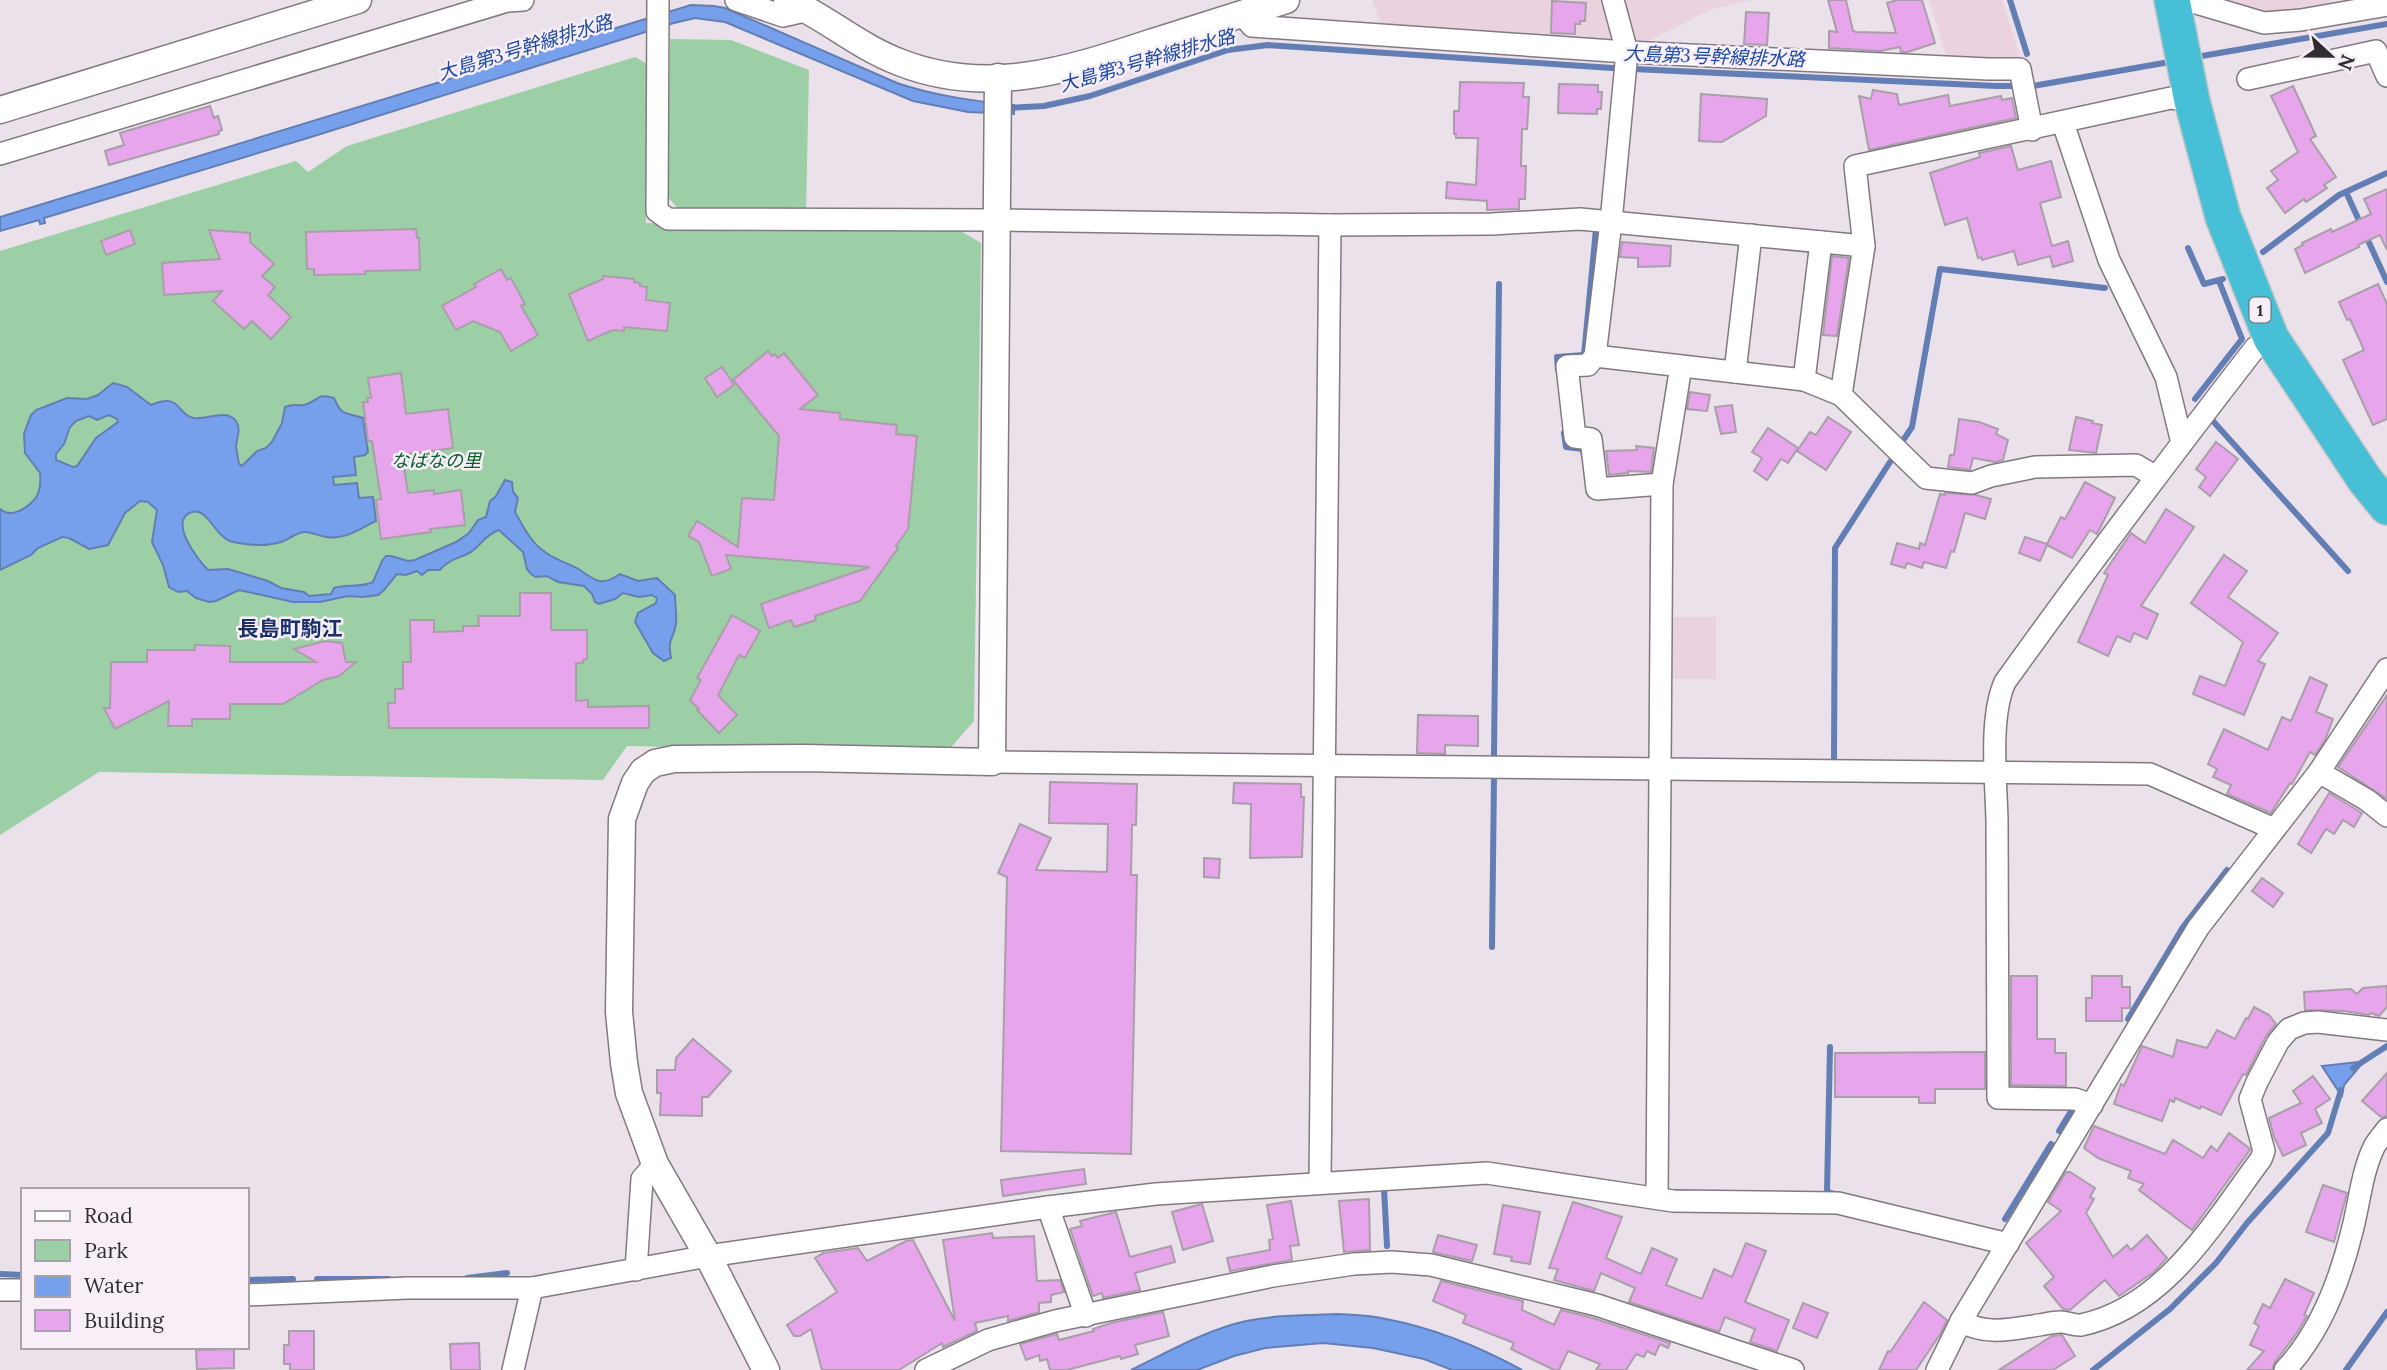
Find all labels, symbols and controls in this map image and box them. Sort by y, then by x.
water label: 大島第3号幹線排水路 [435,8,617,85]
north arrow [2296,21,2366,91]
water label: 大島第3号幹線排水路 [1057,23,1239,97]
water label: 大島第3号幹線排水路 [1623,41,1807,71]
text: N [2333,51,2361,74]
road number: 1 [2250,298,2270,322]
park label: なばなの里 [391,449,483,472]
district label: 長島町駒江 [238,615,343,642]
legend [21,1188,248,1349]
text: Road [84,1202,133,1229]
text: Park [84,1237,128,1264]
text: Water [84,1272,143,1299]
text: Building [84,1307,164,1334]

